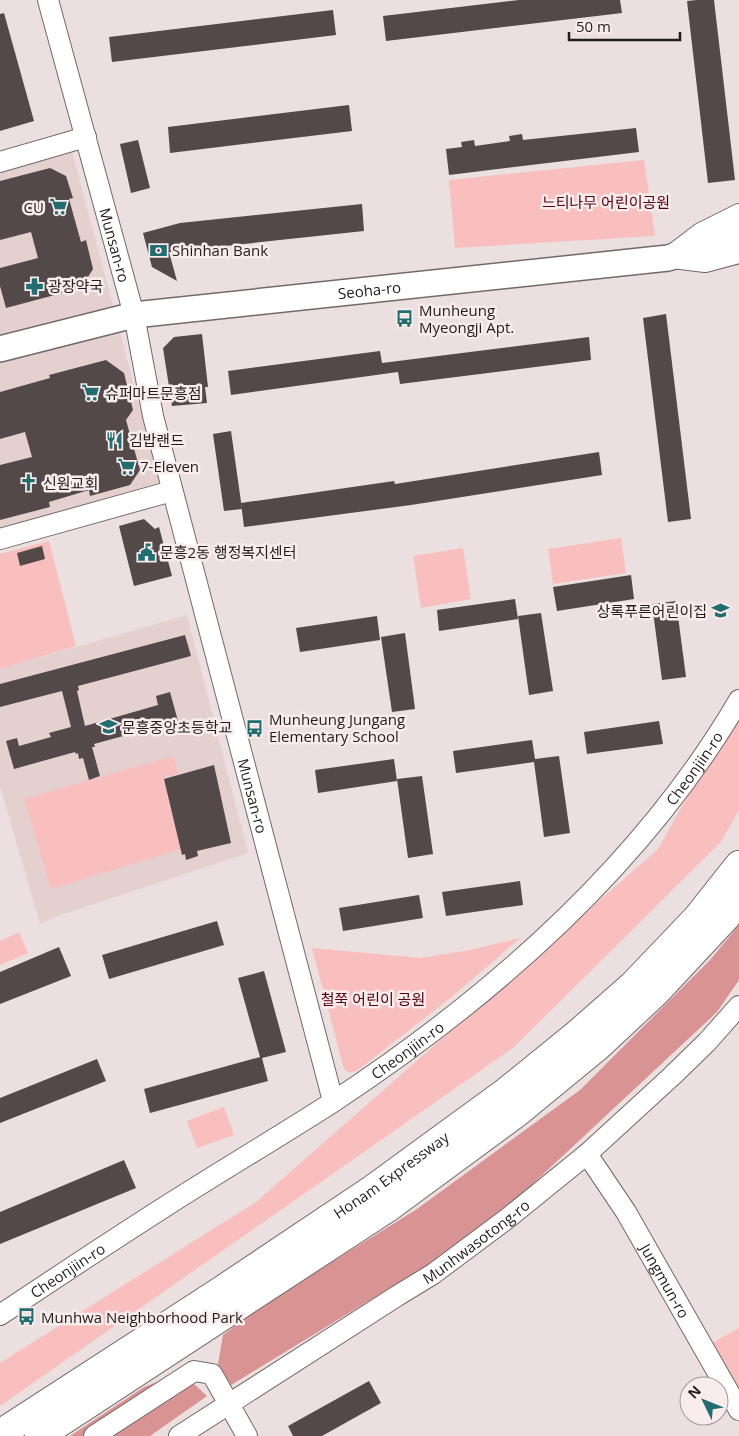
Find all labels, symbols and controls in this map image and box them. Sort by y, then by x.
scale bar [569,10,680,42]
text: 50 m [576,16,611,36]
park label: 느티나무 어린이공원 [542,192,670,212]
place label: CU [24,197,44,217]
supermarket icon: CU [48,197,68,217]
street label: Munsan-ro [95,205,135,285]
bank icon: Shinhan Bank [148,240,168,260]
place label: Shinhan Bank [172,240,268,260]
pharmacy icon: 광장약국 [24,276,44,296]
place label: 광장약국 [48,276,103,296]
street label: Seoha-ro [337,277,402,303]
place label: Munheung Myeongji Apt. [419,300,514,337]
bus stop icon: Munheung Myeongji Apt. [395,309,415,329]
supermarket icon: 슈퍼마트문흥점 [81,383,101,403]
place label: 슈퍼마트문흥점 [105,383,202,403]
restaurant icon: 김밥랜드 [105,430,125,450]
place label: 김밥랜드 [129,430,184,450]
supermarket icon: 7-Eleven [116,456,136,476]
place label: 7-Eleven [140,456,199,476]
church icon: 신원교회 [19,473,39,493]
place label: 신원교회 [43,473,98,493]
public building icon: 문흥2동 행정복지센터 [136,542,156,562]
place label: 문흥2동 행정복지센터 [160,542,297,562]
place label: 상록푸른어린이집 [597,601,707,621]
school or university icon: 상록푸른어린이집 [711,601,731,621]
place label: Munheung Jungang Elementary School [269,709,405,746]
school or university icon: 문흥중앙초등학교 [98,717,118,737]
place label: 문흥중앙초등학교 [122,717,232,737]
bus stop icon: Munheung Jungang Elementary School [245,718,265,738]
street label: Cheonjiin-ro [661,728,727,809]
street label: Munsan-ro [233,756,272,835]
park label: 철쭉 어린이 공원 [321,989,425,1009]
street label: Cheonjiin-ro [367,1017,448,1083]
street label: Honam Expressway [329,1127,453,1223]
street label: Munhwasotong-ro [419,1195,533,1288]
street label: Cheonjiin-ro [26,1238,109,1302]
street label: Jungmun-ro [635,1238,694,1322]
bus stop icon: Munhwa Neighborhood Park [17,1307,37,1327]
place label: Munhwa Neighborhood Park [41,1307,243,1327]
north arrow [679,1376,729,1426]
text: N [683,1381,705,1402]

